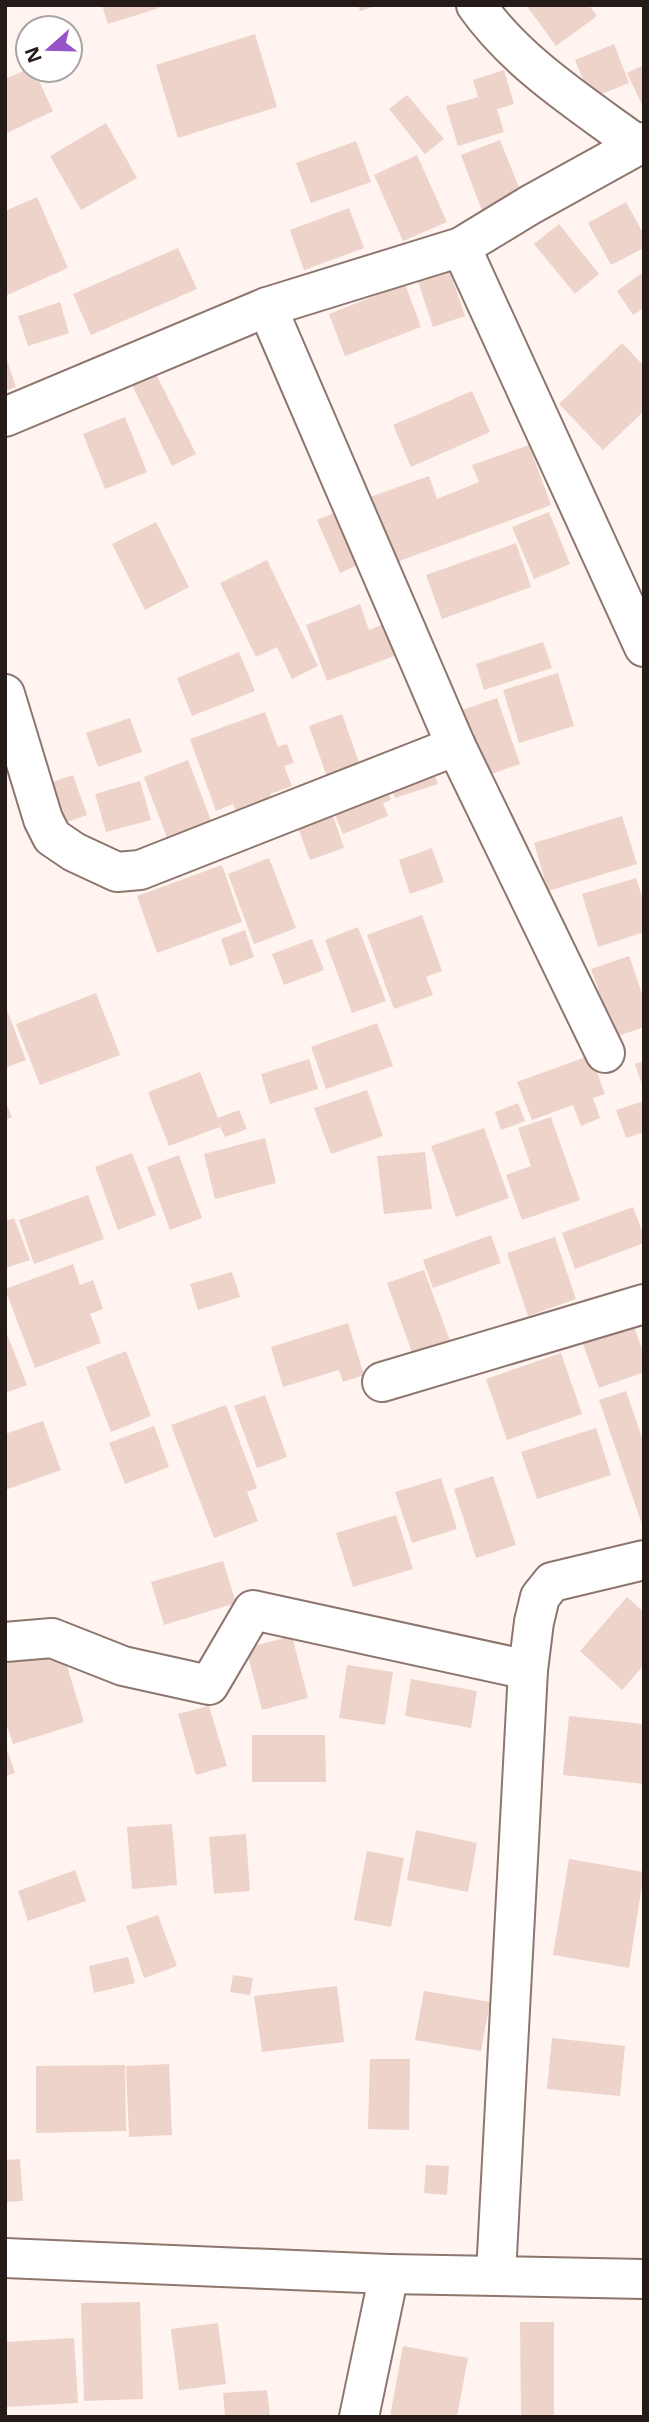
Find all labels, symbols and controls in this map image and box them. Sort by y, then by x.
north arrow [14,14,84,84]
text: N [18,43,48,67]

